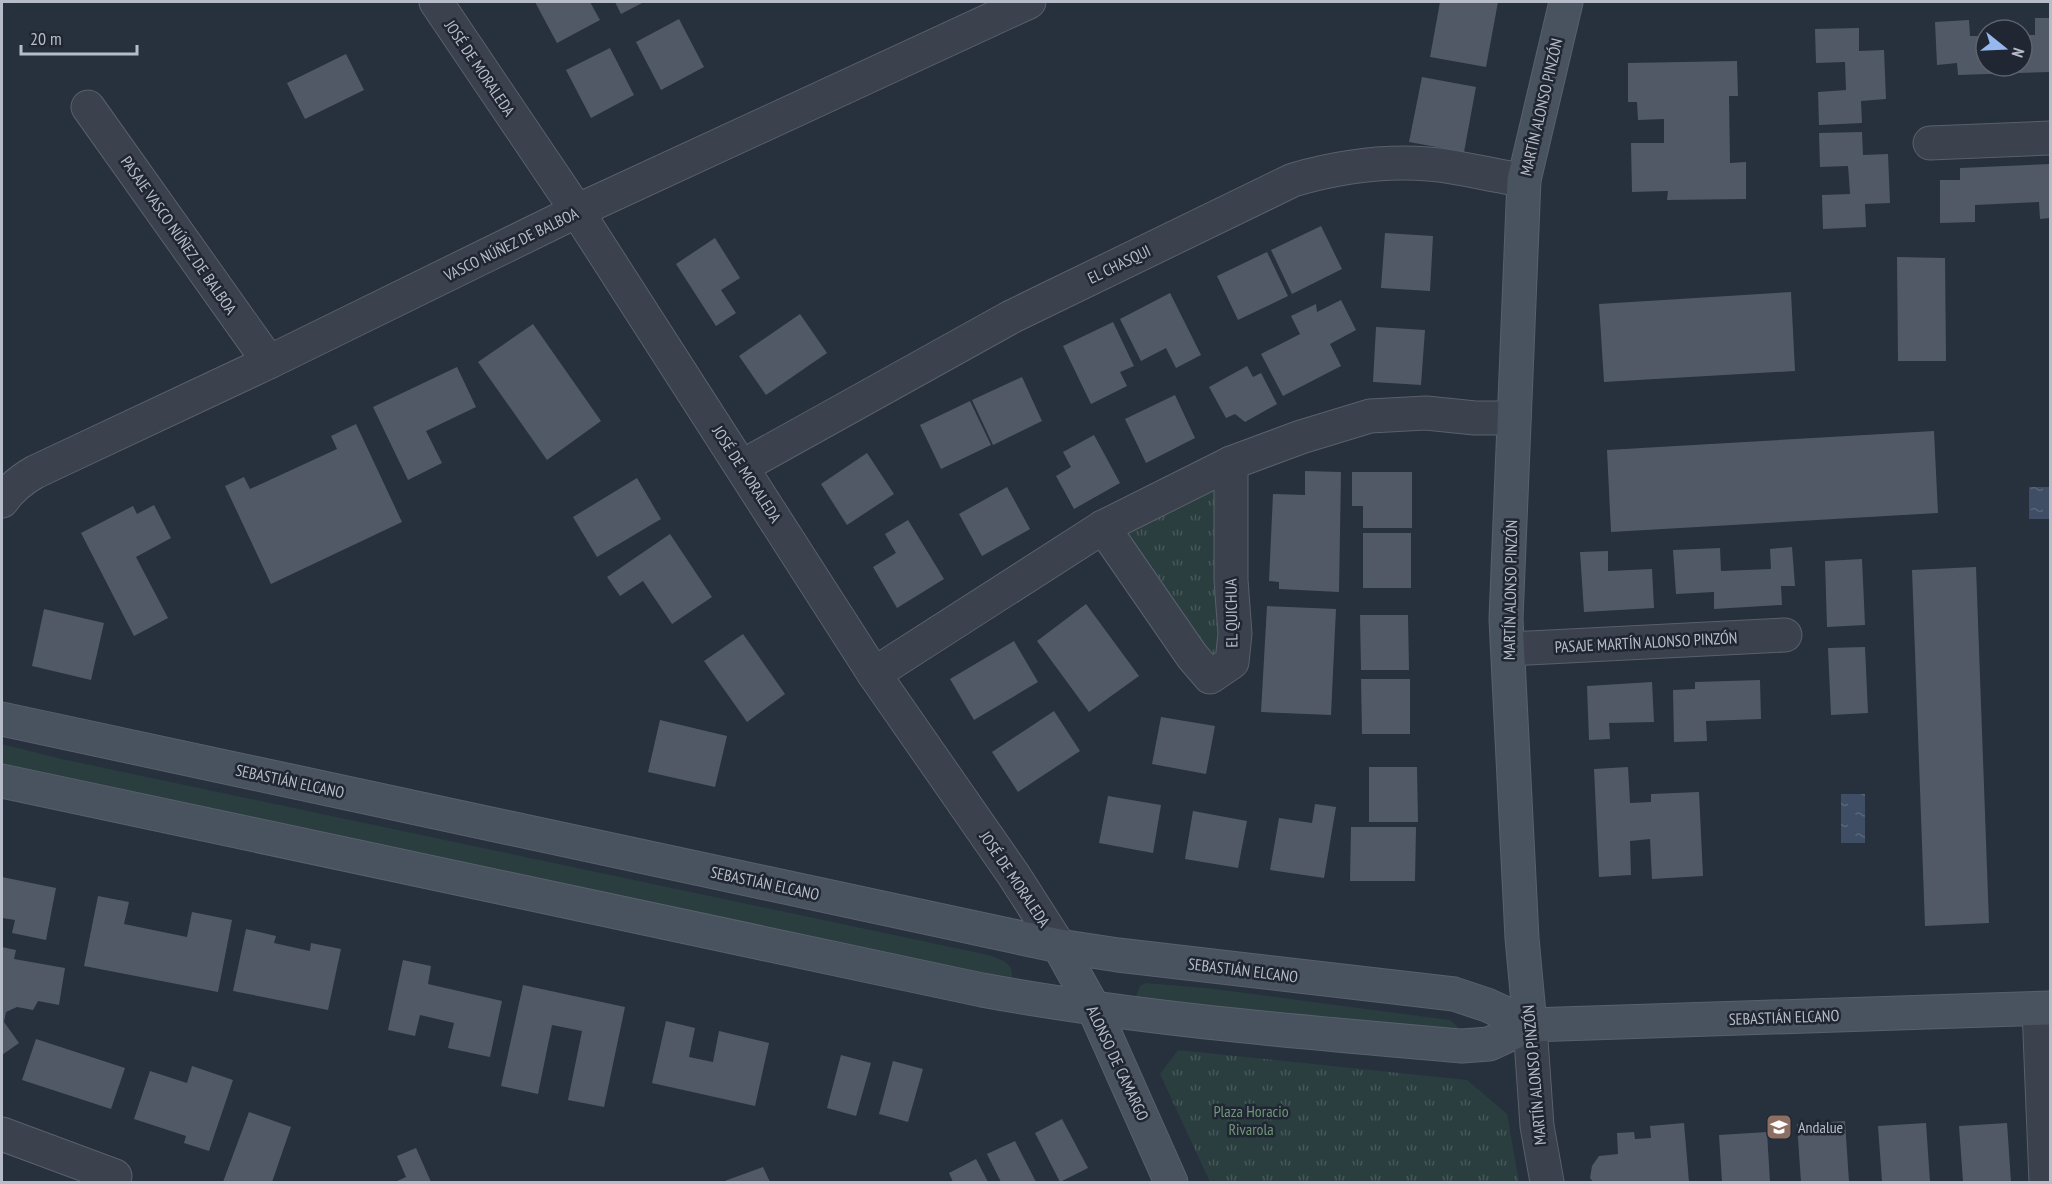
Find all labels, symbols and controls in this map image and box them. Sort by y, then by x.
street label: JOSÉ DE MORALEDA [440,15,520,120]
scale bar [21,18,136,56]
north arrow [1974,18,2034,78]
text: 20 m [30,27,62,50]
street label: MARTÍN ALONSO PINZÓN [1515,36,1567,178]
text: N [2007,45,2029,60]
street label: PASAJE VASCO NÚÑEZ DE BALBOA [117,152,242,318]
street label: VASCO NÚÑEZ DE BALBOA [440,203,582,286]
street label: EL CHASQUI [1084,240,1154,288]
street label: JOSÉ DE MORALEDA [708,421,786,527]
street label: MARTÍN ALONSO PINZÓN [1499,520,1521,660]
street label: EL QUICHUA [1220,578,1242,648]
street label: PASAJE MARTÍN ALONSO PINZÓN [1554,627,1738,657]
street label: SEBASTIÁN ELCANO [234,760,346,802]
street label: JOSÉ DE MORALEDA [975,826,1055,931]
street label: SEBASTIÁN ELCANO [709,862,821,904]
street label: SEBASTIÁN ELCANO [1187,953,1299,987]
street label: ALONSO DE CAMARGO [1083,1002,1153,1124]
street label: MARTÍN ALONSO PINZÓN [1518,1004,1550,1146]
street label: SEBASTIÁN ELCANO [1728,1005,1840,1029]
park label: Plaza Horacio Rivarola [1213,1101,1289,1139]
school or university icon: Andalue [1764,1112,1794,1142]
place label: Andalue [1798,1117,1843,1137]

